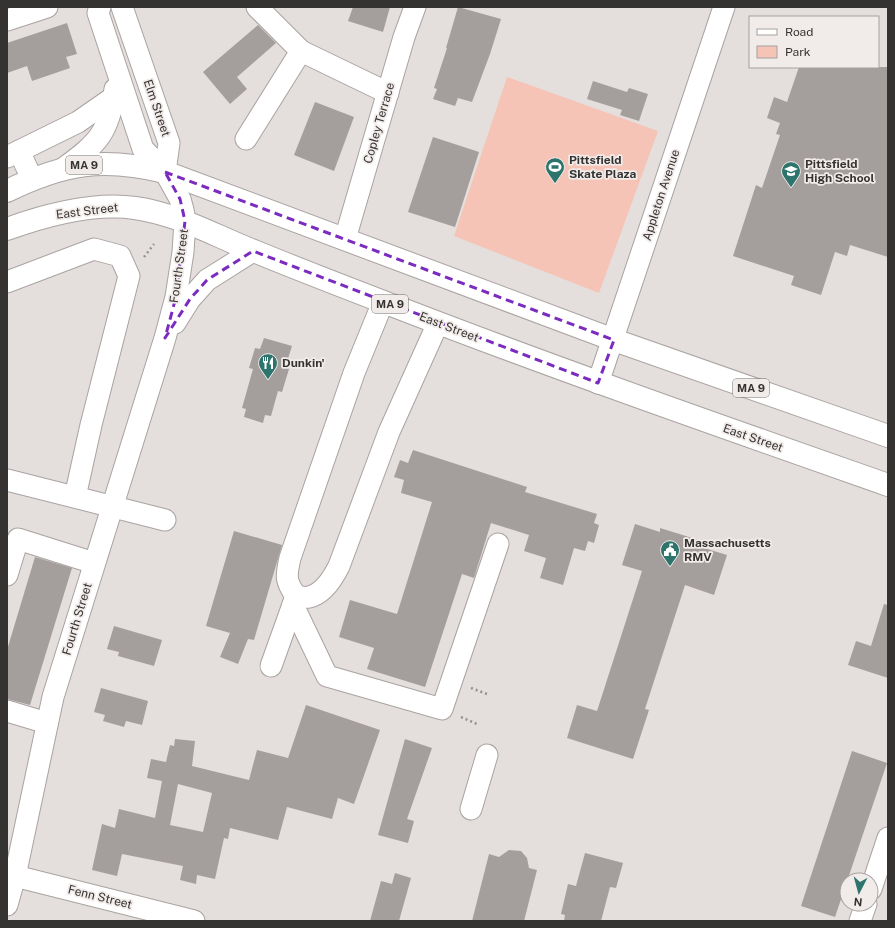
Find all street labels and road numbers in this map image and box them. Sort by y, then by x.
street label: Elm Street [141,78,173,139]
street label: Copley Terrace [361,81,397,165]
street label: Appleton Avenue [640,147,682,242]
road number: MA 9 [66,156,102,174]
street label: East Street [55,200,119,222]
street label: Fourth Street [167,228,191,304]
road number: MA 9 [372,295,408,313]
street label: East Street [417,309,481,345]
road number: MA 9 [733,379,769,397]
street label: East Street [721,421,785,455]
street label: Fourth Street [59,581,95,657]
street label: Fenn Street [66,882,134,912]

